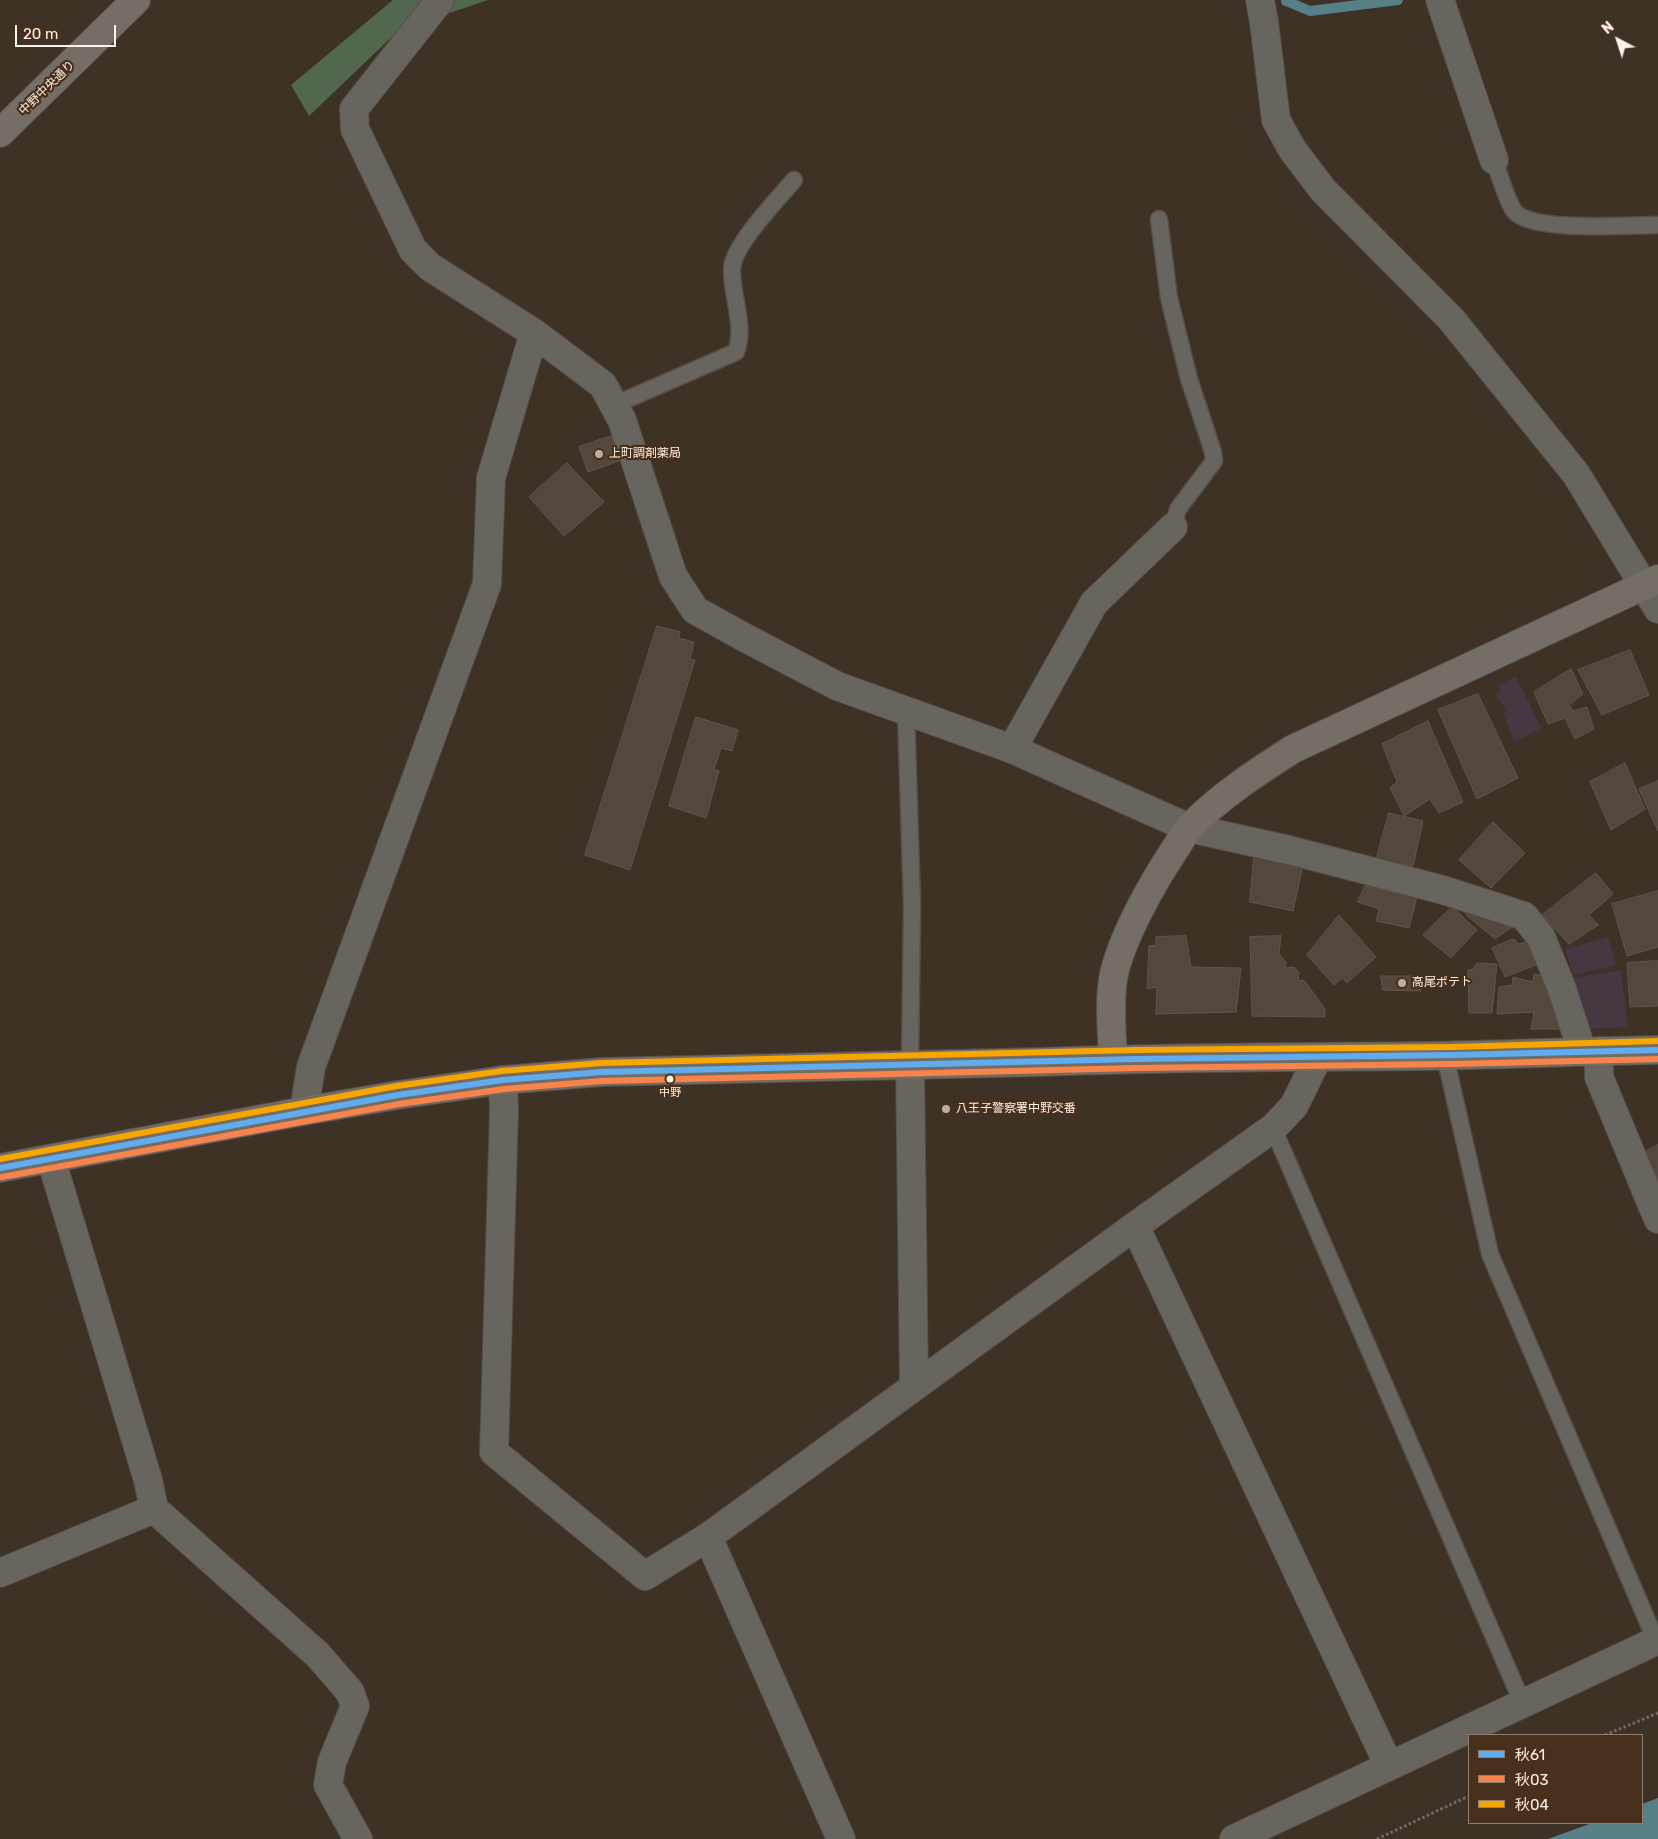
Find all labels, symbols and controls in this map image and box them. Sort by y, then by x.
scale bar [18,15,119,47]
north arrow [1593,15,1643,65]
text: N [1599,18,1617,38]
text: 20 m [23,25,58,43]
street label: 中野中央通り [16,58,78,118]
place label: 上町調剤薬局 [609,447,681,461]
marker: 上町調剤薬局 [593,448,605,460]
place label: 高尾ポテト [1412,976,1472,990]
marker: 高尾ポテト [1396,977,1408,989]
marker: 中野 [665,1074,675,1084]
place label: 中野 [659,1086,681,1100]
place label: 八王子警察署中野交番 [956,1102,1076,1116]
marker: 八王子警察署中野交番 [940,1103,952,1115]
legend [1468,1734,1643,1824]
text: 秋61 [1515,1746,1545,1764]
text: 秋03 [1515,1771,1549,1789]
text: 秋04 [1515,1796,1549,1814]

